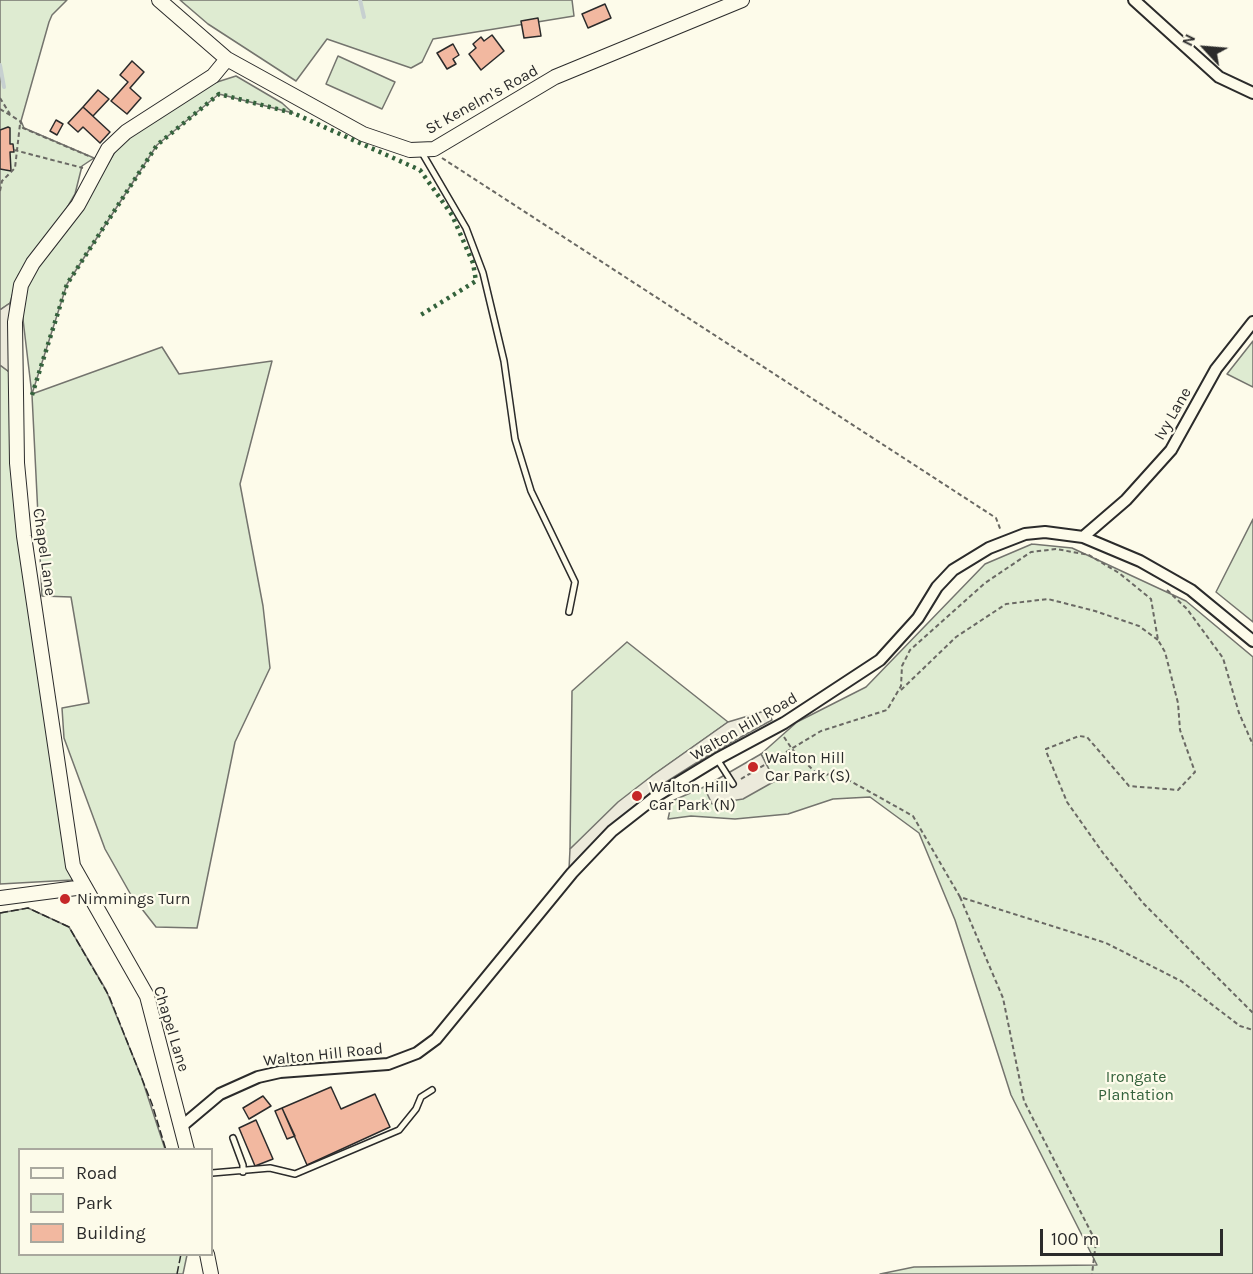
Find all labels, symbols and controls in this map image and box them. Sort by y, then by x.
north arrow [1175,18,1235,78]
text: N [1177,31,1199,49]
street label: St Kenelm's Road [422,61,542,139]
street label: Ivy Lane [1150,384,1196,444]
street label: Chapel Lane [28,507,60,597]
street label: Walton Hill Road [687,689,801,765]
place label: Walton Hill Car Park (S) [765,748,851,786]
marker: Walton Hill Car Park (S) [746,760,760,774]
place label: Walton Hill Car Park (N) [649,777,736,815]
marker: Walton Hill Car Park (N) [630,789,644,803]
place label: Nimmings Turn [77,889,190,909]
marker: Nimmings Turn [58,892,72,906]
street label: Chapel Lane [149,984,193,1074]
street label: Walton Hill Road [262,1039,384,1071]
park label: Irongate Plantation [1098,1067,1174,1105]
legend [18,1148,213,1256]
text: Road [76,1162,117,1184]
text: Park [76,1192,113,1214]
scale bar [1043,1217,1226,1255]
text: Building [76,1222,146,1244]
text: 100 m [1051,1228,1099,1250]

